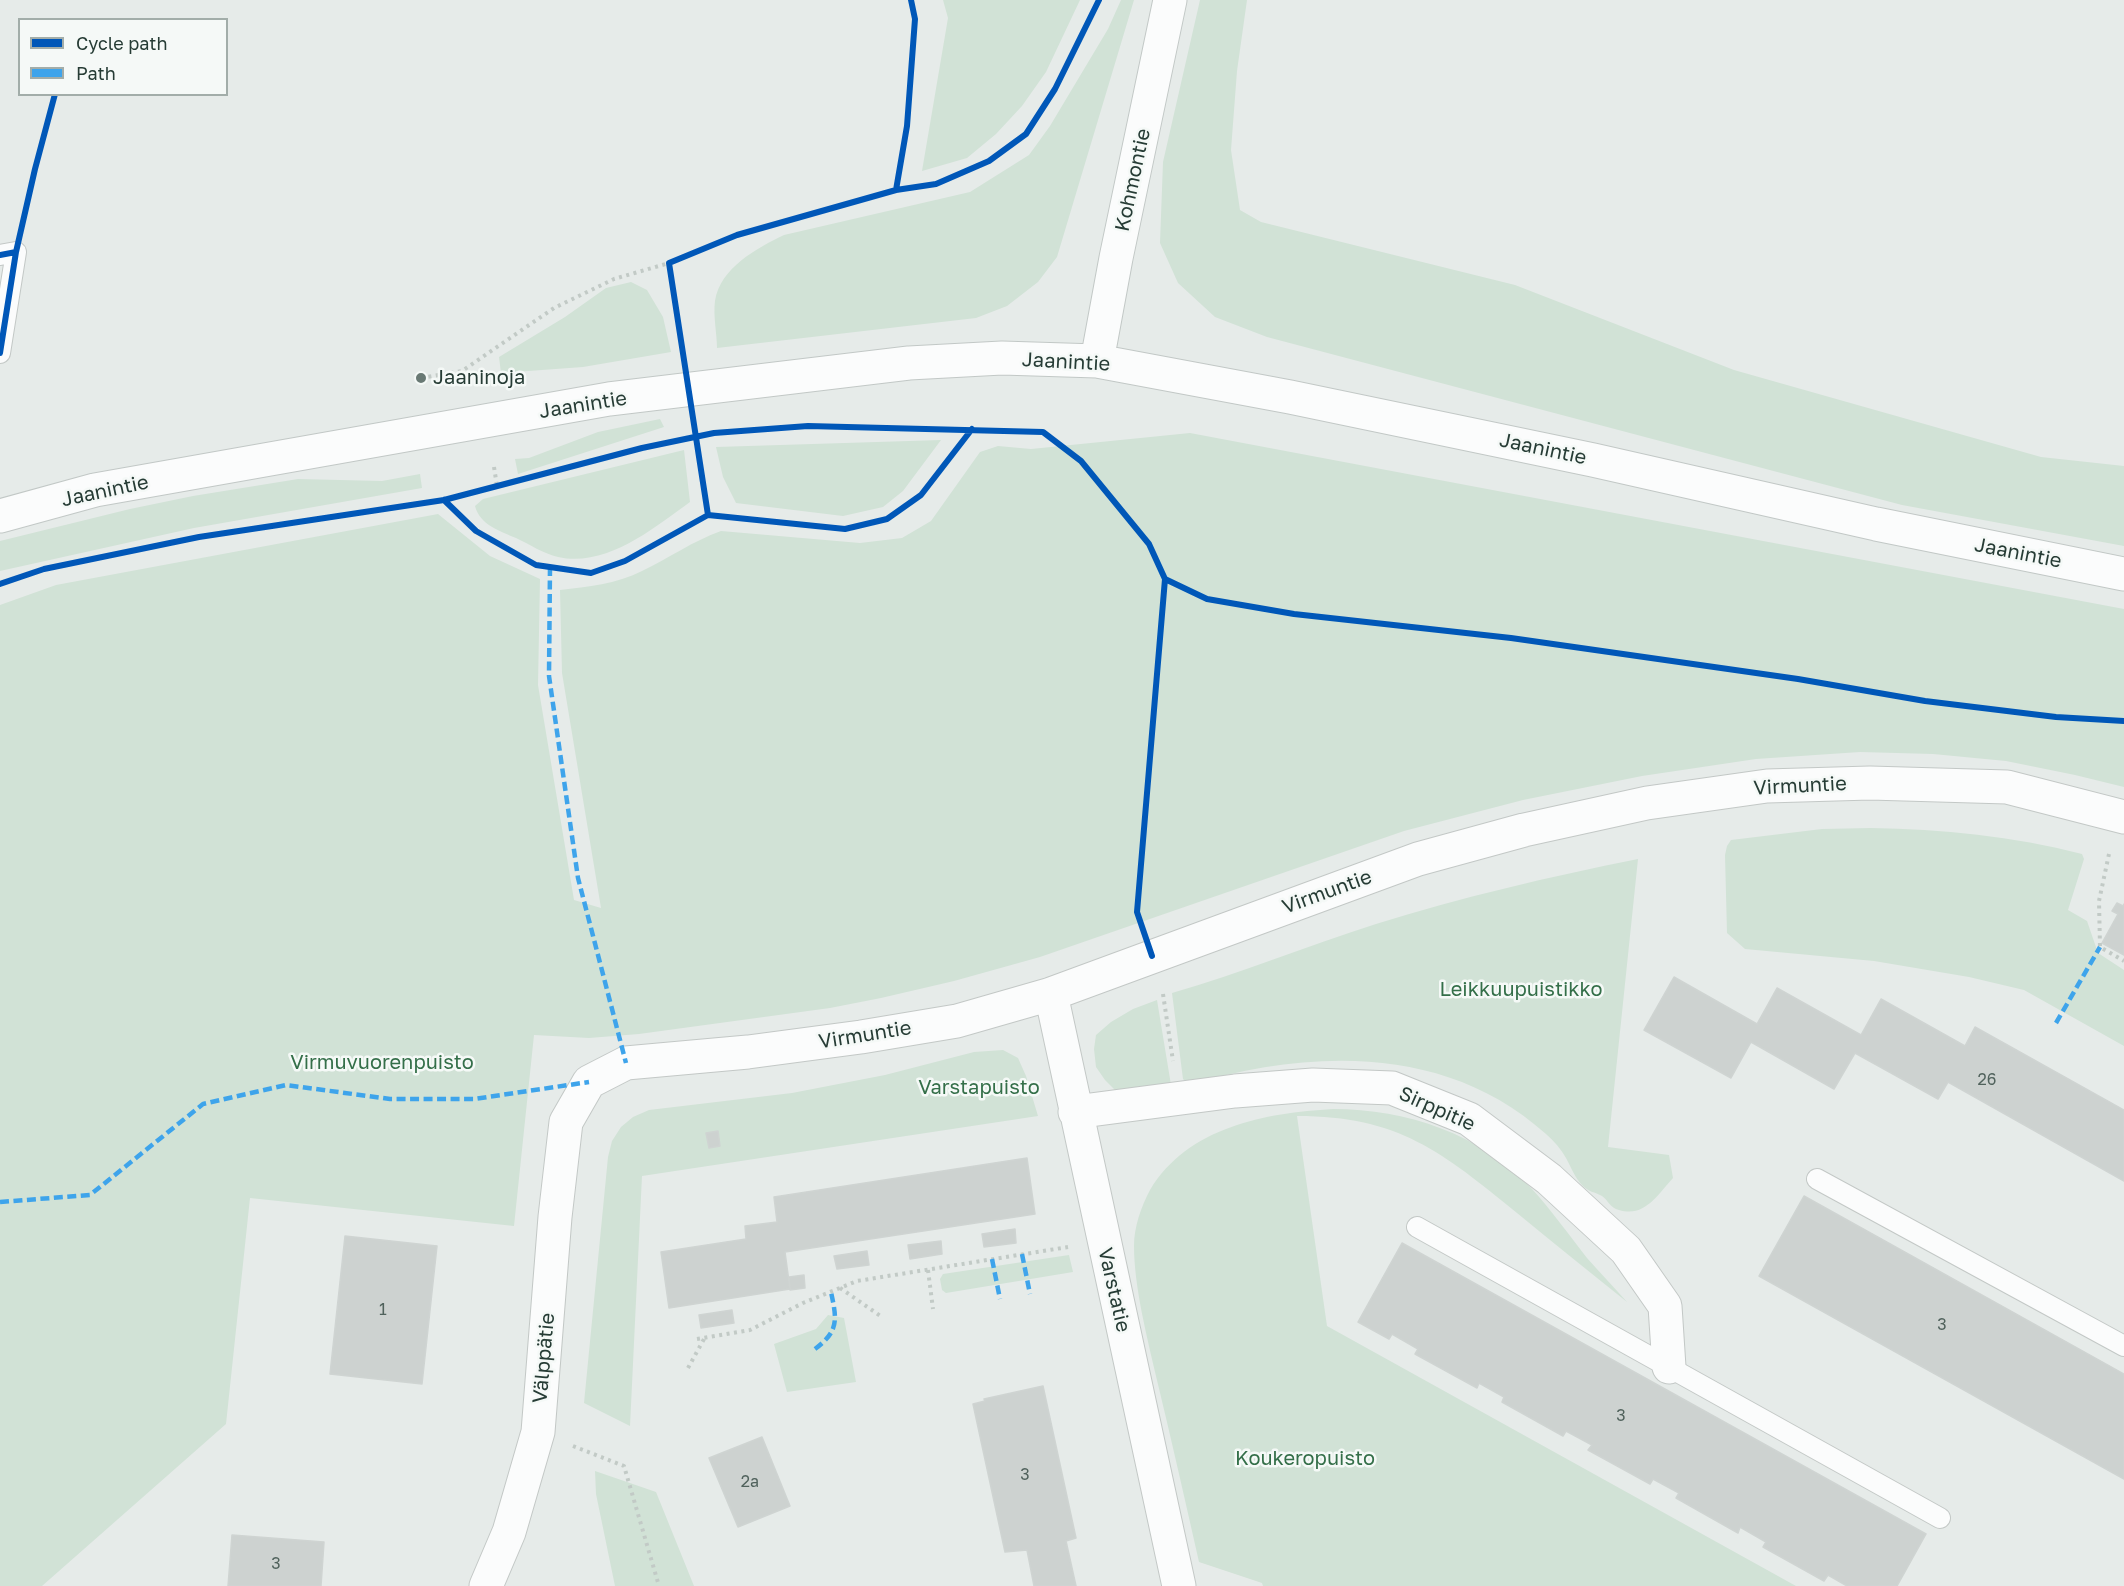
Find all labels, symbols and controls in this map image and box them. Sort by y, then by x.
legend [18,18,228,96]
text: Cycle path [76,32,168,54]
text: Path [76,62,116,84]
street label: Kohmontie [1110,126,1156,234]
street label: Jaanintie [1021,348,1111,376]
place label: Jaaninoja [433,366,525,390]
marker: Jaaninoja [414,371,428,385]
street label: Jaanintie [537,386,629,424]
street label: Jaanintie [1497,428,1589,470]
street label: Jaanintie [59,470,151,512]
street label: Jaanintie [1972,533,2064,573]
street label: Virmuntie [1753,772,1847,800]
street label: Virmuntie [1279,865,1375,919]
park label: Leikkuupuistikko [1440,978,1602,1002]
street label: Virmuntie [817,1016,913,1054]
park label: Virmuvuorenpuisto [290,1051,474,1075]
house number: 26 [1978,1070,1996,1090]
park label: Varstapuisto [918,1076,1040,1100]
street label: Sirppitie [1395,1082,1479,1136]
street label: Varstatie [1093,1245,1135,1335]
house number: 1 [379,1300,387,1320]
street label: Välppätie [528,1312,560,1404]
house number: 3 [1937,1315,1947,1335]
house number: 3 [1616,1406,1626,1426]
park label: Koukeropuisto [1235,1447,1375,1471]
house number: 3 [1020,1465,1030,1485]
house number: 2a [741,1472,759,1492]
house number: 3 [271,1554,281,1574]

